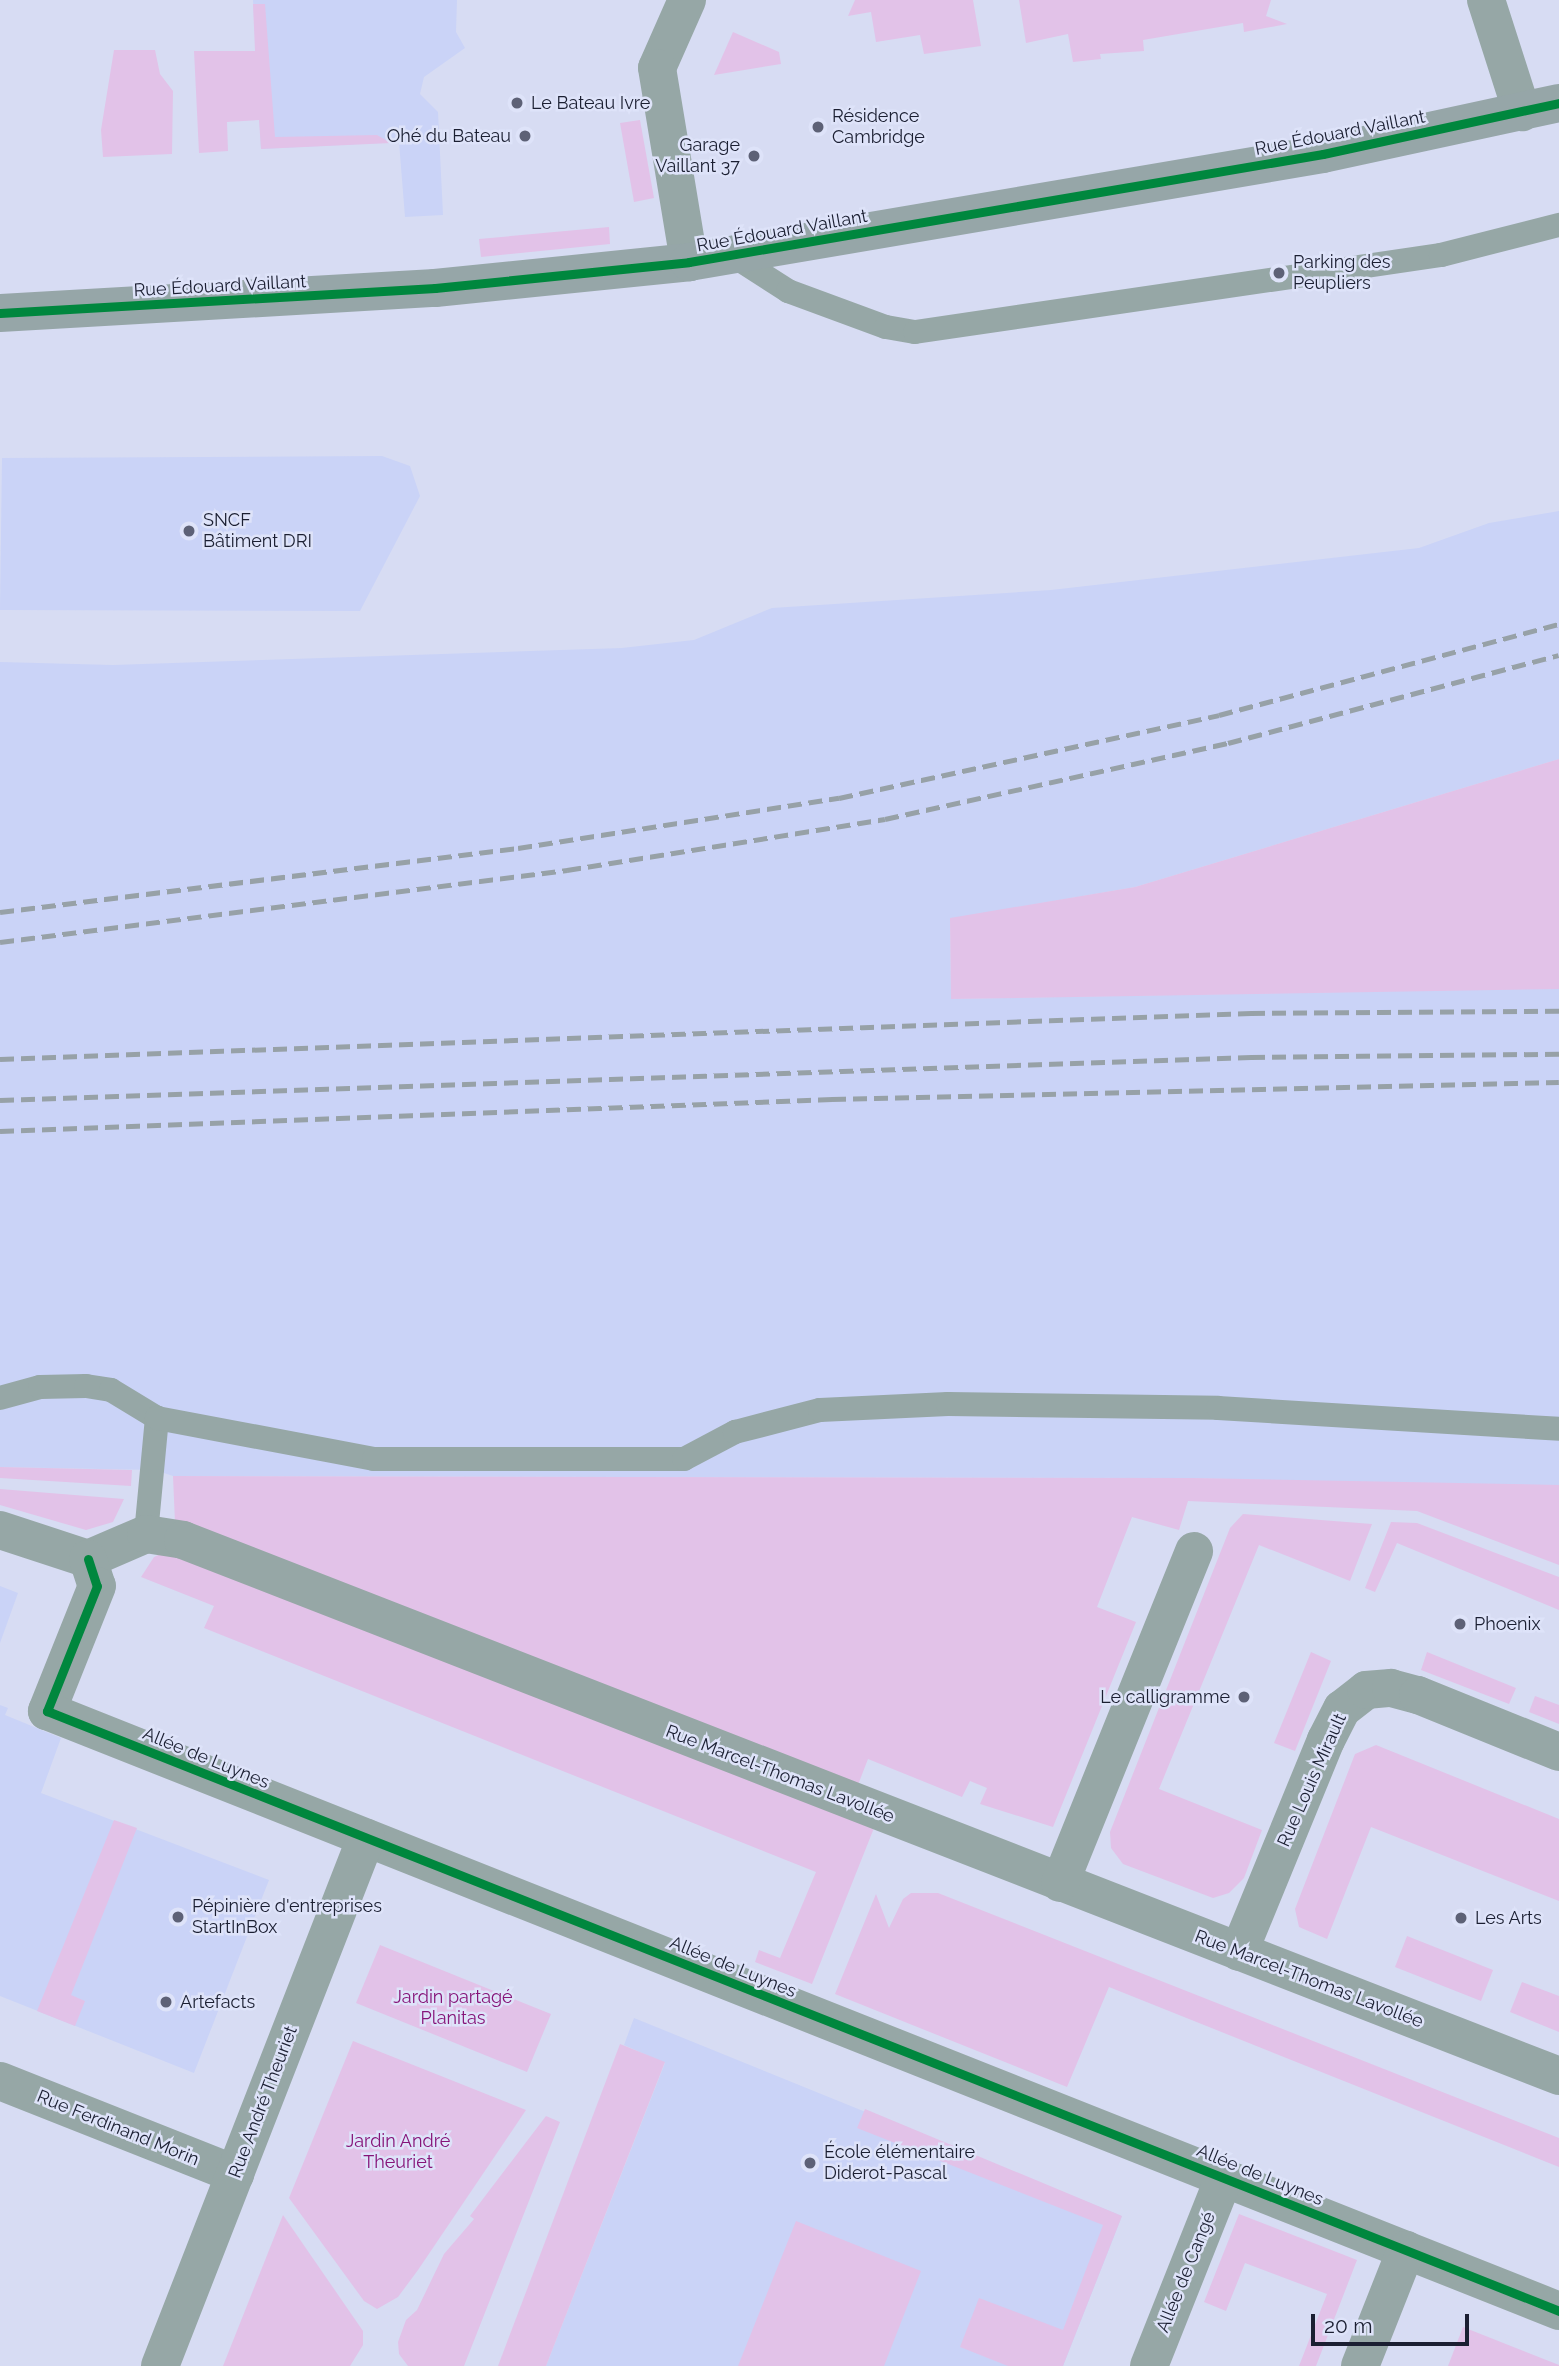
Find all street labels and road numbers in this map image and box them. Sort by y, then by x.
street label: Rue Édouard Vaillant [1253,106,1427,160]
street label: Rue Édouard Vaillant [695,205,869,257]
street label: Rue Édouard Vaillant [133,271,307,301]
street label: Rue Louis Mirault [1273,1710,1351,1850]
street label: Rue Marcel-Thomas Lavollée [663,1720,897,1828]
street label: Allée de Luynes [140,1723,272,1793]
street label: Rue Marcel-Thomas Lavollée [1192,1925,1426,2033]
street label: Allée de Luynes [667,1932,799,2002]
street label: Rue André Theuriet [224,2023,302,2181]
street label: Rue Ferdinand Morin [34,2086,202,2170]
street label: Allée de Luynes [1194,2140,1326,2210]
street label: Allée de Cangé [1152,2208,1220,2336]

